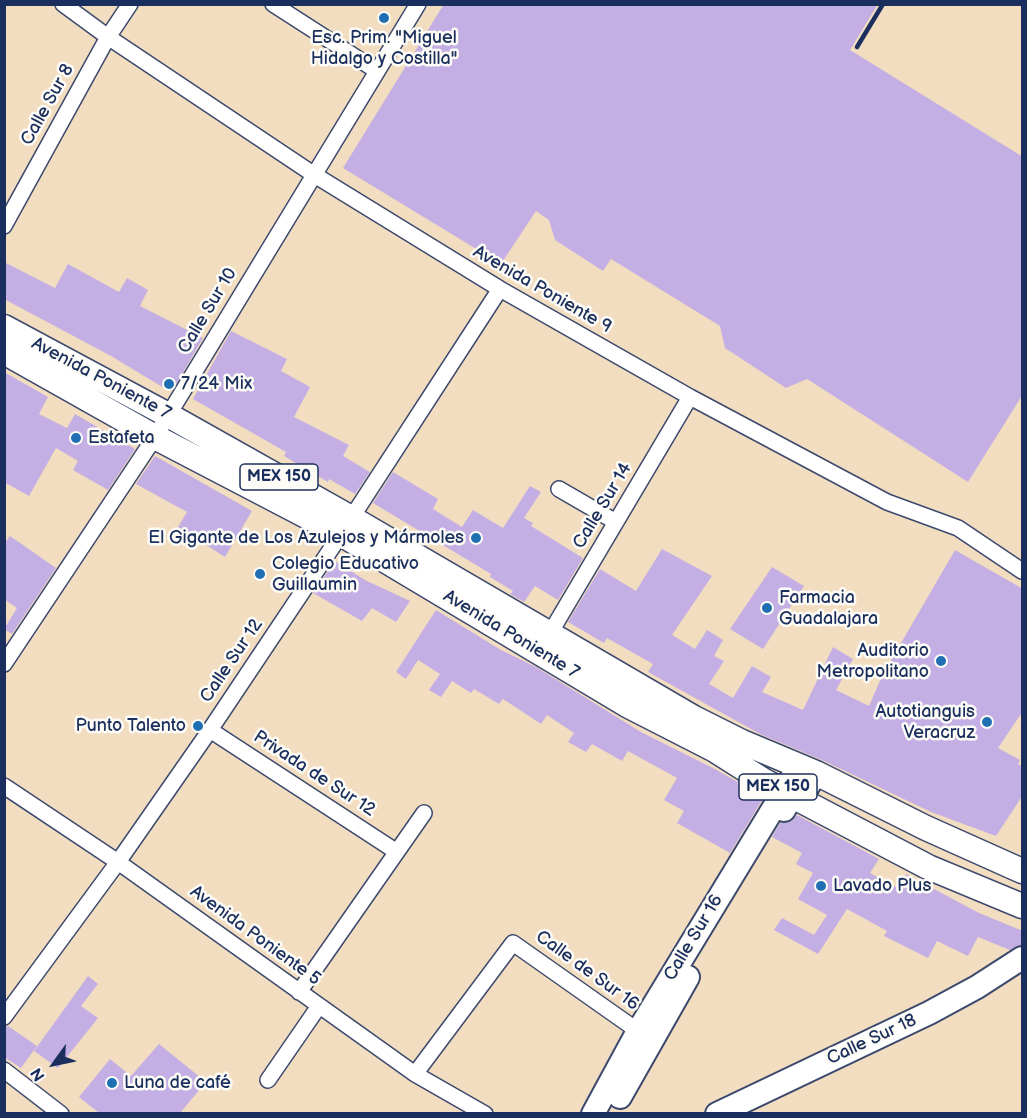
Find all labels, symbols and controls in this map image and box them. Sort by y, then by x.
marker: Esc. Prim. "Miguel Hidalgo y Costilla" [377,11,391,25]
place label: Esc. Prim. "Miguel Hidalgo y Costilla" [311,27,457,70]
street label: Calle Sur 8 [17,61,79,149]
street label: Avenida Poniente 9 [469,242,615,338]
street label: Calle Sur 10 [174,264,242,358]
street label: Avenida Poniente 7 [28,333,174,425]
place label: 7/24 Mix [181,373,252,395]
marker: 7/24 Mix [162,377,176,391]
place label: Estafeta [88,427,155,449]
marker: Estafeta [69,431,83,445]
street label: Calle Sur 14 [569,459,637,553]
road number: MEX 150 [240,464,318,490]
place label: El Gigante de Los Azulejos y Mármoles [148,527,464,549]
marker: El Gigante de Los Azulejos y Mármoles [469,531,483,545]
place label: Colegio Educativo Guillaumin [272,553,419,596]
marker: Colegio Educativo Guillaumin [253,567,267,581]
street label: Avenida Poniente 7 [439,586,583,684]
place label: Farmacia Guadalajara [779,587,878,630]
marker: Farmacia Guadalajara [760,601,774,615]
street label: Calle Sur 12 [196,615,268,707]
place label: Auditorio Metropolitano [816,640,929,682]
marker: Auditorio Metropolitano [934,654,948,668]
place label: Autotianguis Veracruz [876,701,975,744]
place label: Punto Talento [75,715,186,737]
marker: Autotianguis Veracruz [980,715,994,729]
marker: Punto Talento [191,719,205,733]
street label: Privada de Sur 12 [249,727,379,821]
road number: MEX 150 [739,774,817,800]
place label: Lavado Plus [833,875,931,897]
marker: Lavado Plus [814,879,828,893]
street label: Avenida Poniente 5 [185,881,325,991]
street label: Calle Sur 16 [660,891,728,985]
street label: Calle de Sur 16 [531,926,643,1016]
street label: Calle Sur 18 [824,1010,920,1070]
north arrow [24,1034,84,1094]
text: N [27,1064,50,1084]
place label: Luna de café [124,1072,231,1094]
marker: Luna de café [105,1076,119,1090]

